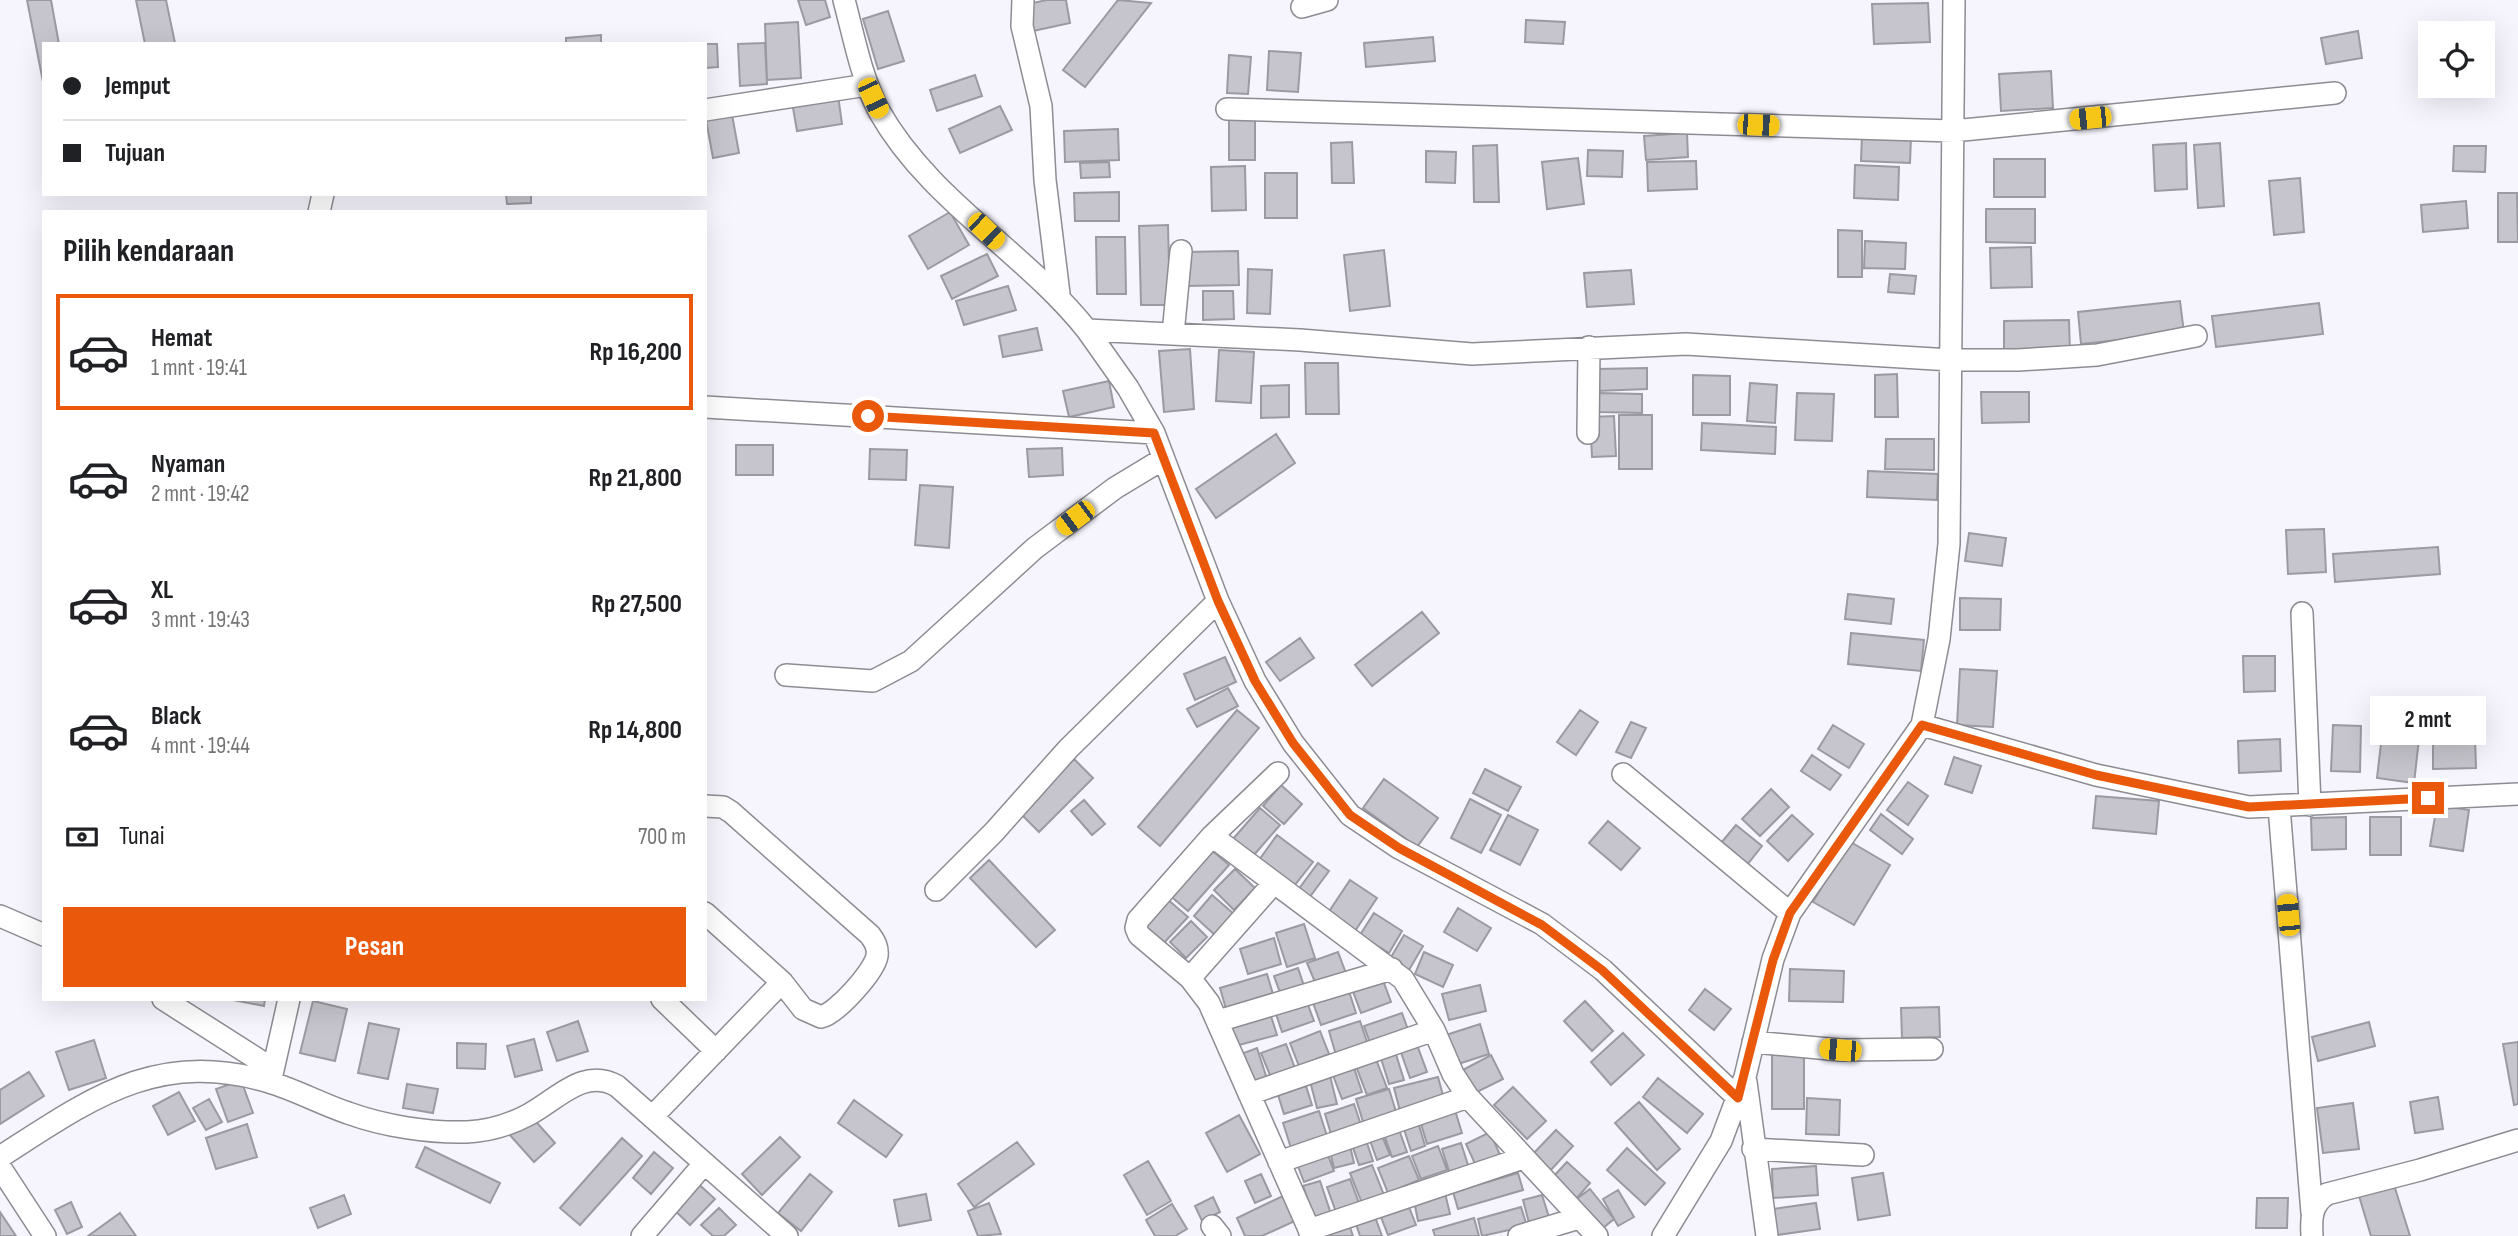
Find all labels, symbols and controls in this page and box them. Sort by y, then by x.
map controls [2418,21,2495,98]
button: locate [2418,21,2495,98]
text: Jemput [105,71,170,102]
car [855,75,892,121]
car [2069,105,2112,131]
car [1737,114,1780,136]
text: Tujuan [105,138,165,169]
car [964,209,1009,253]
text: Pilih kendaraan [63,232,234,271]
icon: car [67,321,130,384]
text: Hemat [151,323,212,354]
text: Rp 16,200 [590,337,682,368]
text: 1 mnt · 19:41 [151,354,247,382]
route start [852,400,884,432]
icon: car [67,447,130,510]
text: Nyaman [151,449,225,480]
text: Rp 21,800 [588,463,682,494]
text: 2 mnt · 19:42 [151,480,250,508]
car [1052,497,1099,539]
icon: car [67,573,130,636]
text: XL [151,575,173,606]
text: Rp 27,500 [591,589,682,620]
text: 3 mnt · 19:43 [151,606,250,634]
callout: 2 mnt [2370,696,2486,746]
icon: car [67,699,130,762]
text: Black [151,701,201,732]
text: 2 mnt [2405,706,2451,734]
text: Rp 14,800 [588,715,682,746]
text: 4 mnt · 19:44 [151,732,250,760]
route end [2412,782,2444,814]
icon: cash [63,818,101,856]
text: Tunai [119,821,165,852]
text: 700 m [638,823,686,851]
car [2276,893,2301,937]
button: Pesan [63,907,686,987]
car [1819,1038,1862,1062]

